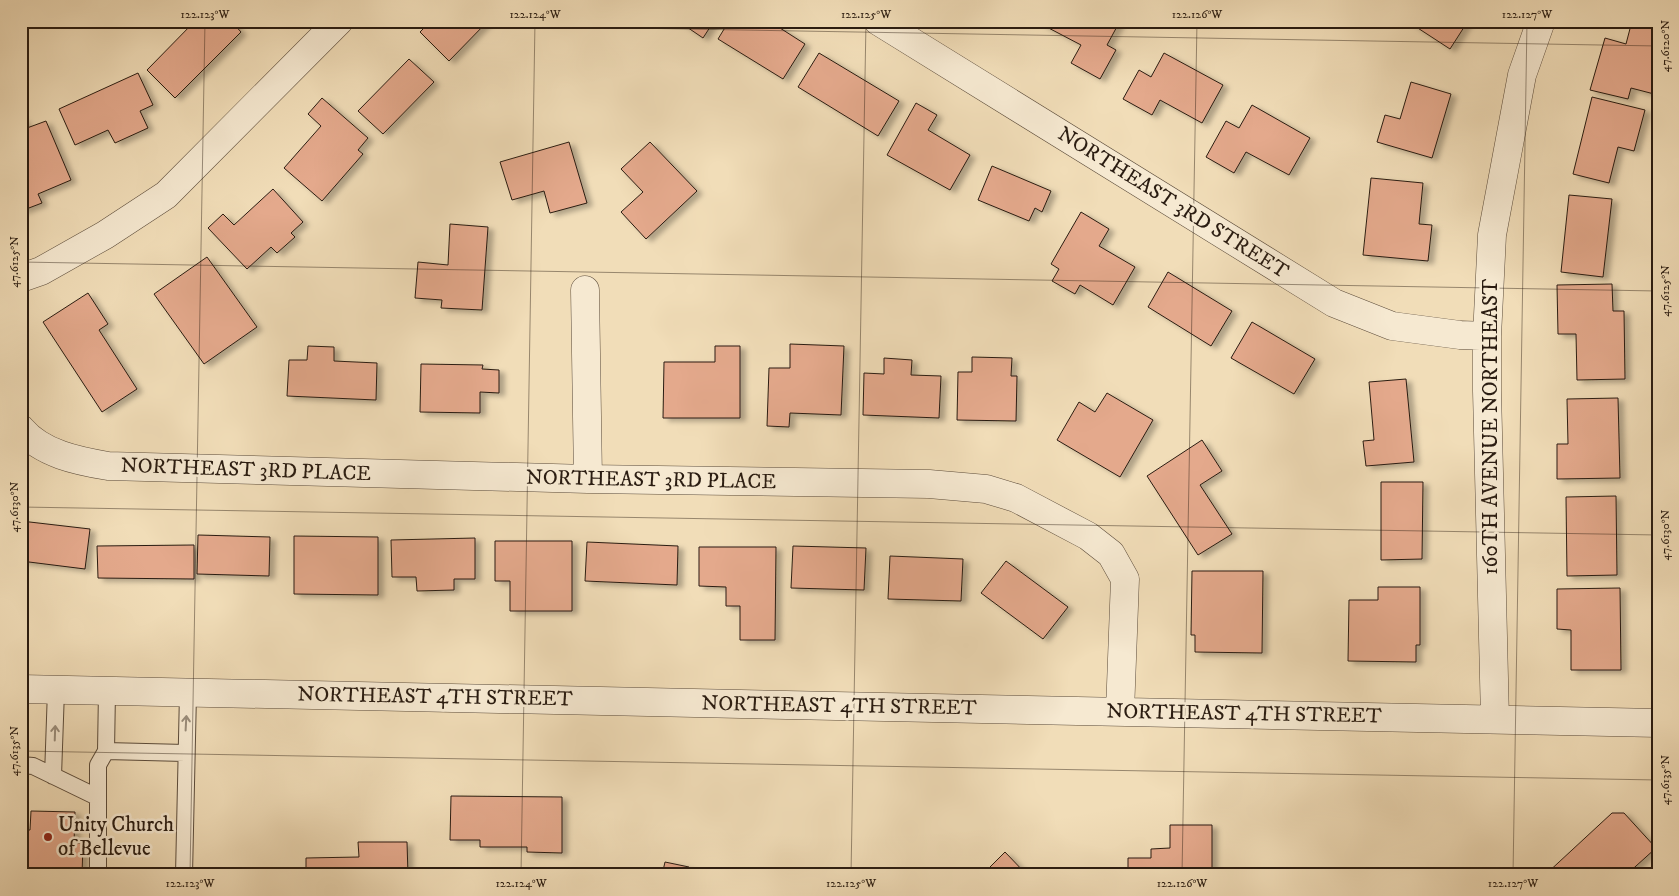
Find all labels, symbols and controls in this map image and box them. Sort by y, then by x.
text: 122.123°W [181,7,230,22]
text: 122.124°W [509,7,562,22]
text: 122.125°W [841,7,892,22]
text: 122.126°W [1172,7,1223,22]
text: 122.127°W [1502,7,1553,22]
text: 47.6120°N [1658,20,1673,72]
street label: NORTHEAST 3RD STREET [1053,121,1293,285]
text: 47.6125°N [7,236,22,288]
text: 47.6125°N [1658,265,1673,317]
street label: 160TH AVENUE NORTHEAST [1478,279,1504,575]
street label: NORTHEAST 3RD PLACE [120,453,372,487]
street label: NORTHEAST 3RD PLACE [526,465,777,495]
text: 47.6130°N [7,481,22,532]
text: 47.6130°N [1658,509,1673,560]
street label: NORTHEAST 4TH STREET [297,682,573,712]
street label: NORTHEAST 4TH STREET [701,691,977,721]
street label: NORTHEAST 4TH STREET [1106,699,1382,729]
one-way arrow [182,715,191,731]
one-way arrow [50,725,60,741]
text: 47.6135°N [7,726,22,776]
text: 47.6135°N [1658,755,1673,805]
place label: Unity Church of Bellevue [58,812,174,862]
marker: Unity Church of Bellevue [42,831,54,843]
text: 122.123°W [166,876,215,891]
text: 122.124°W [495,876,548,891]
text: 122.125°W [826,876,877,891]
text: 122.126°W [1157,876,1208,891]
text: 122.127°W [1488,876,1539,891]

